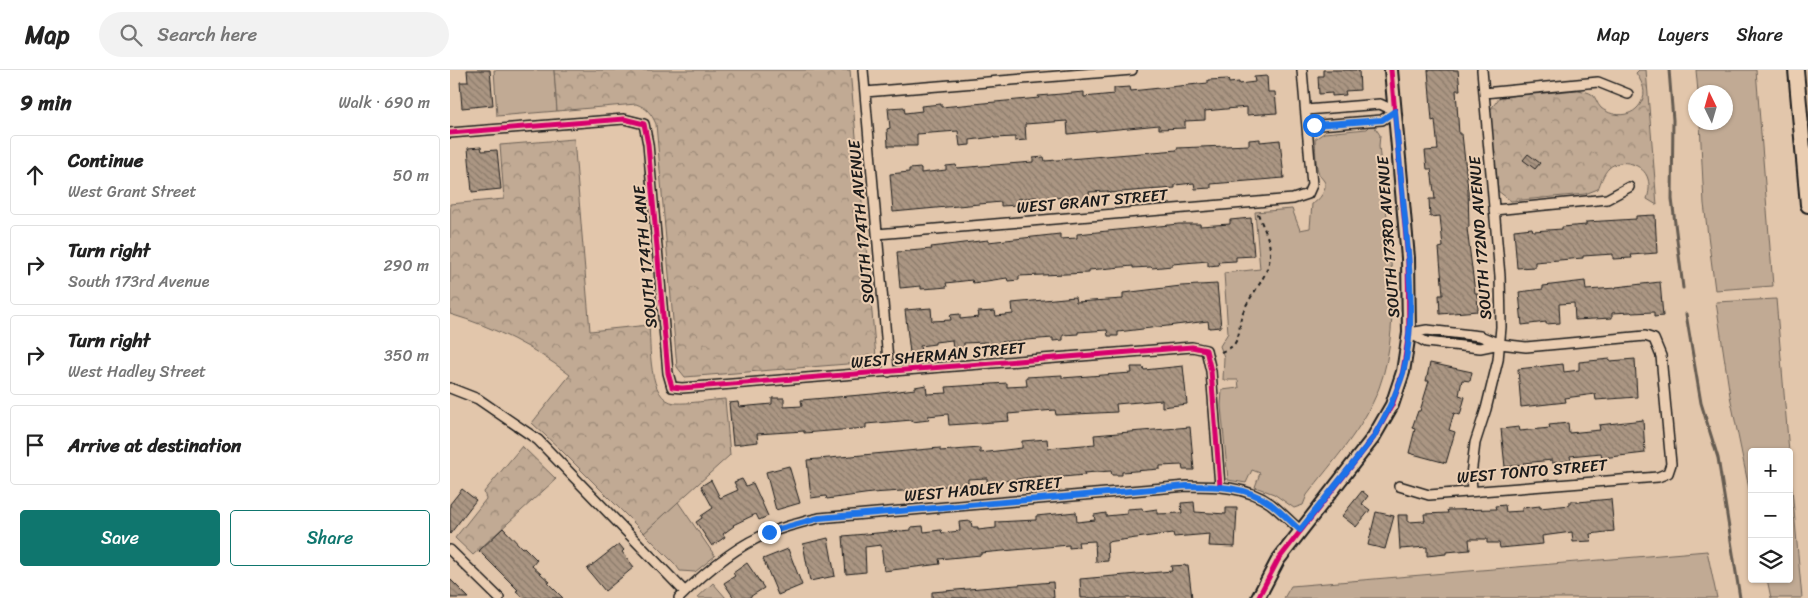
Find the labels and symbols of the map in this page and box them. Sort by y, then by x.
north arrow [1688,85,1733,130]
route start [1303,114,1326,137]
street label: SOUTH 174TH AVENUE [839,138,883,305]
street label: SOUTH 173RD AVENUE [1368,154,1408,319]
street label: SOUTH 172ND AVENUE [1460,154,1500,321]
street label: WEST GRANT STREET [1015,180,1170,222]
street label: SOUTH 174TH LANE [624,183,666,330]
street label: WEST SHERMAN STREET [850,333,1027,377]
street label: WEST TONTO STREET [1455,450,1610,492]
street label: WEST HADLEY STREET [903,468,1064,510]
route end [758,521,781,544]

